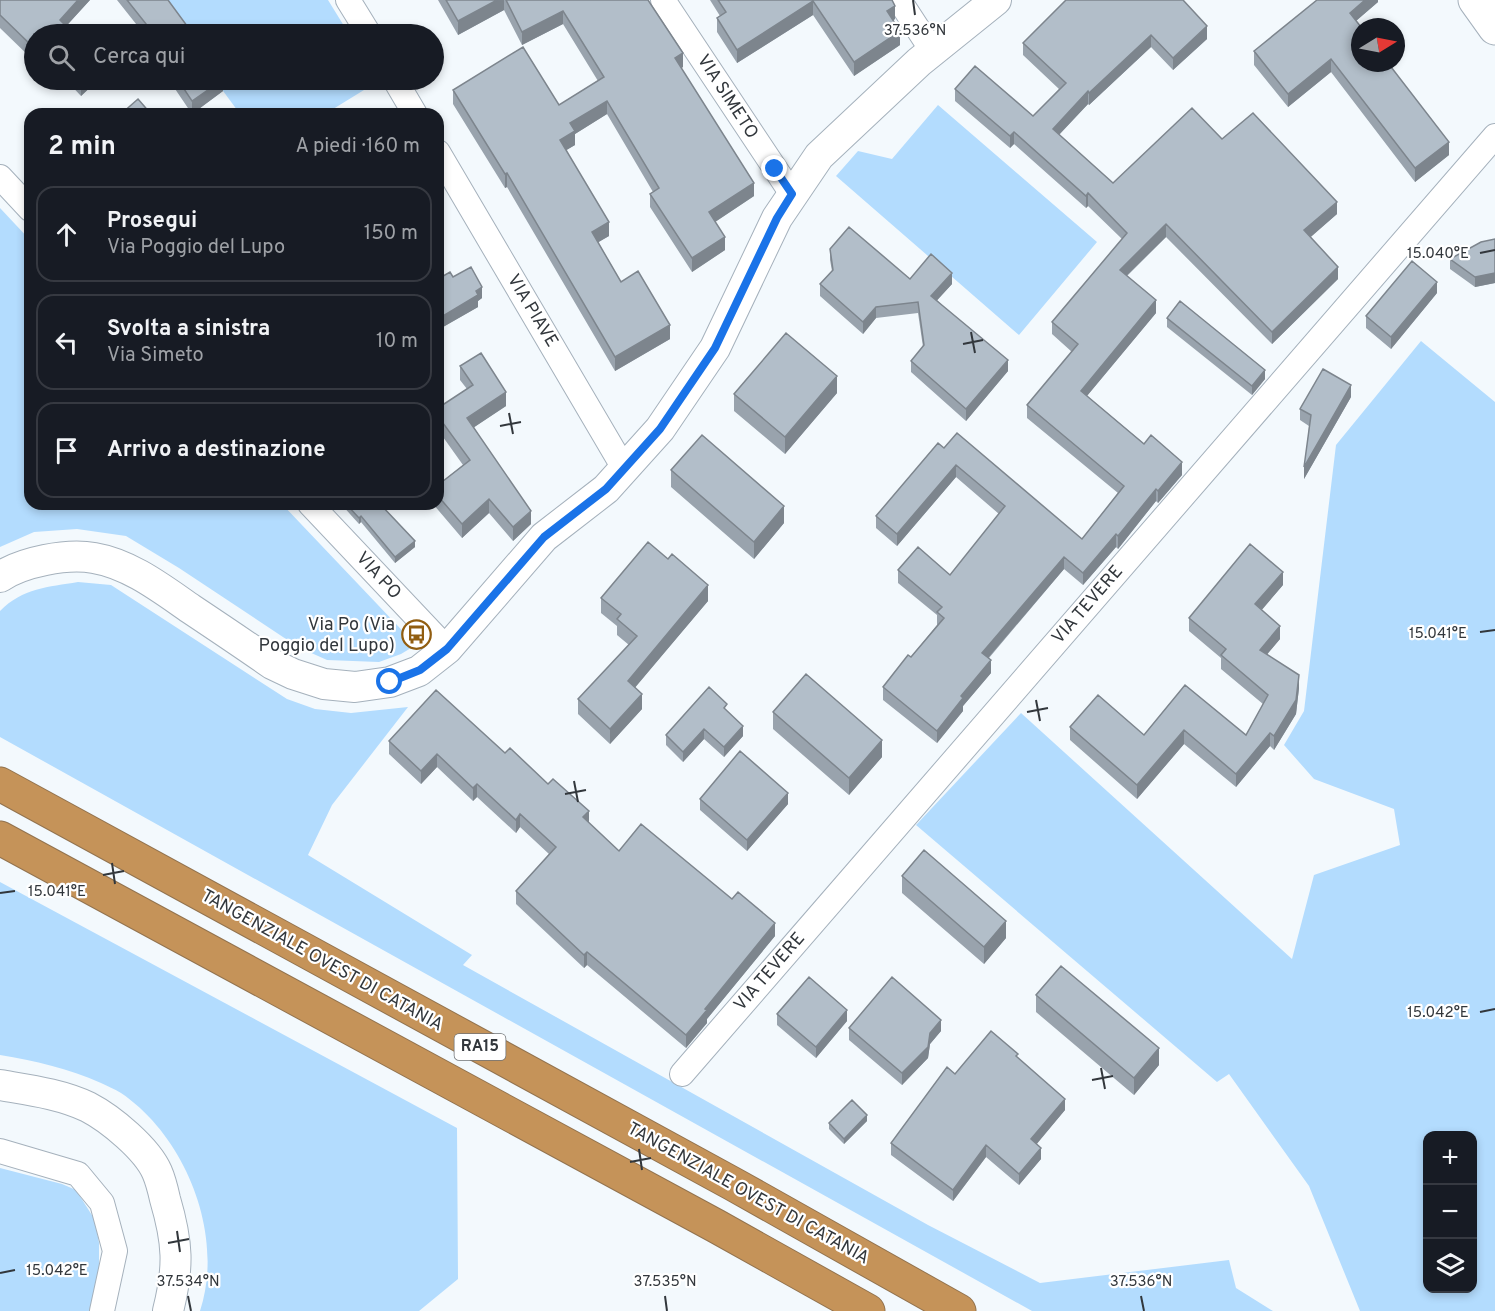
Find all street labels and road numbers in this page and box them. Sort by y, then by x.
street label: VIA SIMETO [691,50,763,144]
street label: VIA PIAVE [501,270,563,352]
street label: VIA PO [350,547,406,605]
street label: VIA TEVERE [1047,561,1129,649]
street label: TANGENZIALE OVEST DI CATANIA [197,885,447,1037]
street label: VIA TEVERE [729,928,811,1016]
road number: RA15 [454,1034,506,1060]
street label: TANGENZIALE OVEST DI CATANIA [623,1118,873,1270]

